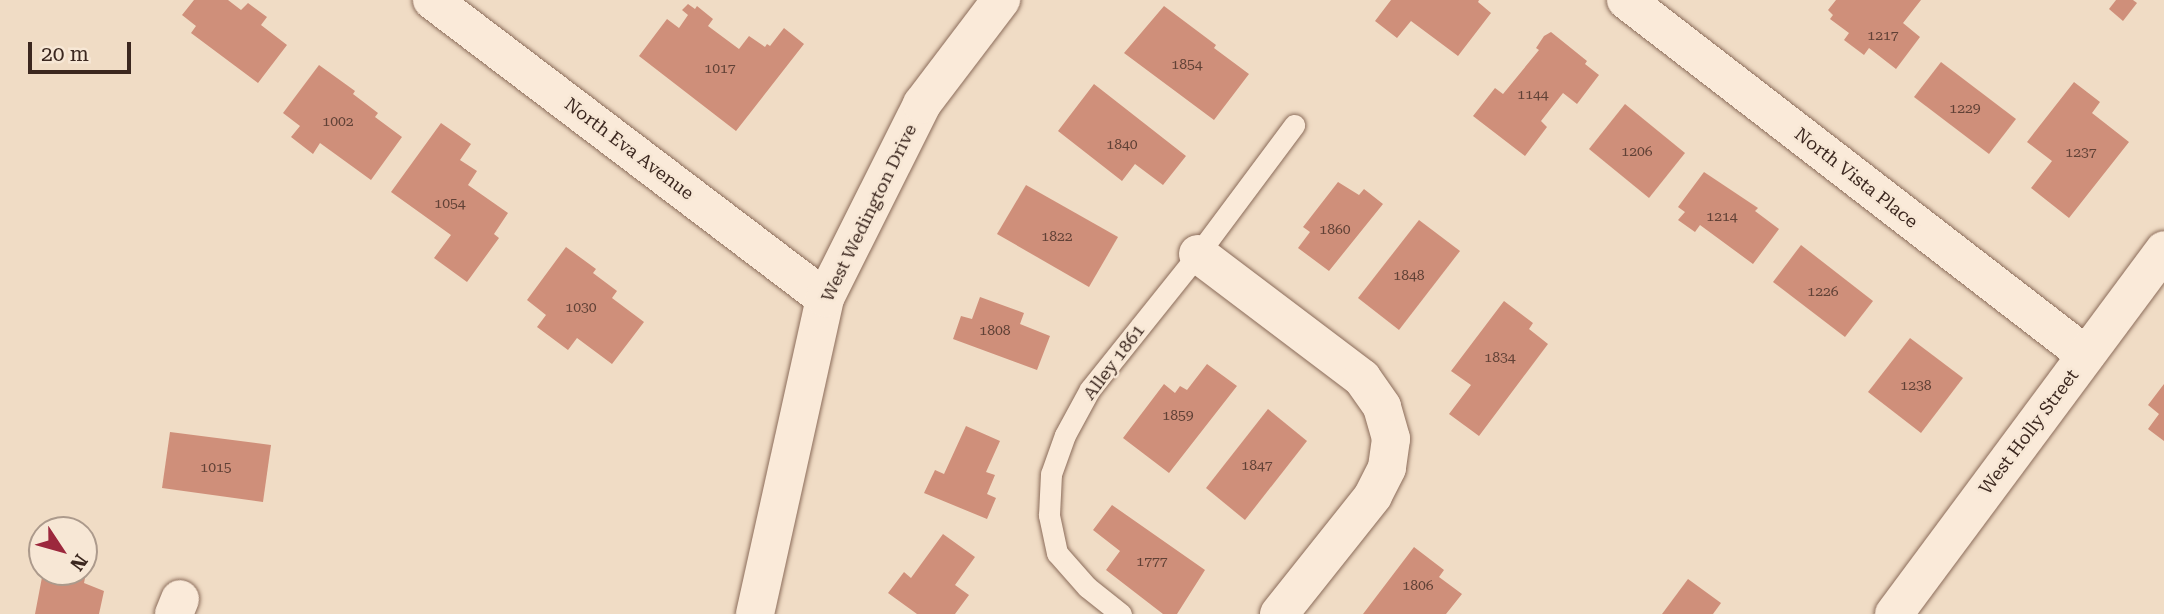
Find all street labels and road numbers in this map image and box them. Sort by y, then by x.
street label: North Eva Avenue [560,93,698,205]
street label: West Wedington Drive [817,121,921,305]
street label: North Vista Place [1790,123,1922,233]
street label: Alley 1861 [1079,320,1149,404]
street label: West Holly Street [1975,365,2083,499]

